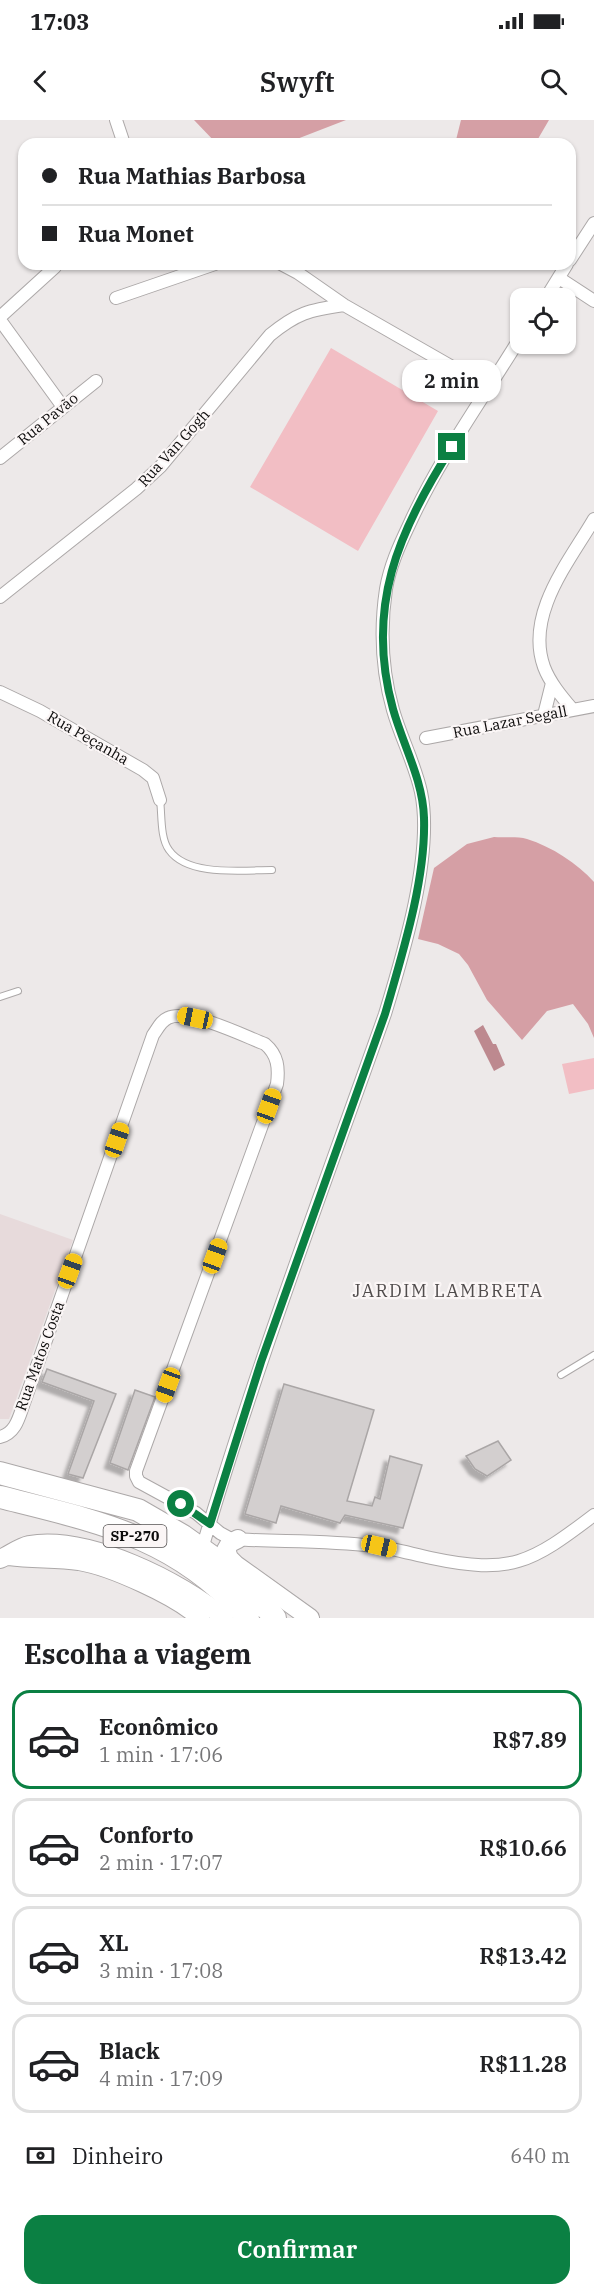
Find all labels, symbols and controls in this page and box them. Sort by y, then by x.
text: 17:03 [30,7,89,36]
text: Swyft [260,64,334,99]
icon: back [24,65,57,98]
icon: search [537,65,570,98]
text: Rua Mathias Barbosa [78,161,306,190]
text: Rua Monet [78,219,194,248]
map controls [510,288,576,354]
button: locate [510,288,576,354]
callout: 2 min [402,360,502,402]
text: 2 min [424,367,479,394]
street label: Rua Pavão [14,388,82,449]
street label: Rua Van Gogh [134,405,213,490]
route end [438,433,465,460]
street label: Rua Lazar Segall [451,701,569,742]
street label: Rua Peçanha [44,707,132,769]
car [176,1005,214,1031]
car [254,1086,284,1126]
car [103,1120,131,1160]
car [200,1236,230,1276]
car [55,1251,85,1291]
district label: JARDIM LAMBRETA [352,1279,544,1302]
street label: Rua Matos Costa [11,1298,68,1413]
car [153,1365,183,1405]
route start [167,1490,194,1517]
road number: SP-270 [104,1525,166,1547]
car [359,1533,399,1559]
text: Escolha a viagem [24,1636,251,1671]
text: Econômico [99,1712,218,1741]
icon: car [27,1713,81,1767]
text: R$7.89 [492,1725,567,1754]
text: 1 min · 17:06 [99,1741,223,1768]
text: Conforto [99,1820,194,1849]
icon: car [27,1821,81,1875]
text: R$10.66 [479,1833,567,1862]
text: 2 min · 17:07 [99,1849,223,1876]
text: XL [99,1928,129,1957]
icon: car [27,1929,81,1983]
text: R$13.42 [479,1941,567,1970]
text: 3 min · 17:08 [99,1957,223,1984]
text: Black [99,2036,160,2065]
icon: car [27,2037,81,2091]
text: R$11.28 [479,2049,567,2078]
text: 4 min · 17:09 [99,2065,223,2092]
icon: cash [24,2139,57,2172]
text: Dinheiro [72,2141,163,2170]
text: 640 m [510,2142,570,2169]
button: Confirmar [24,2215,570,2284]

